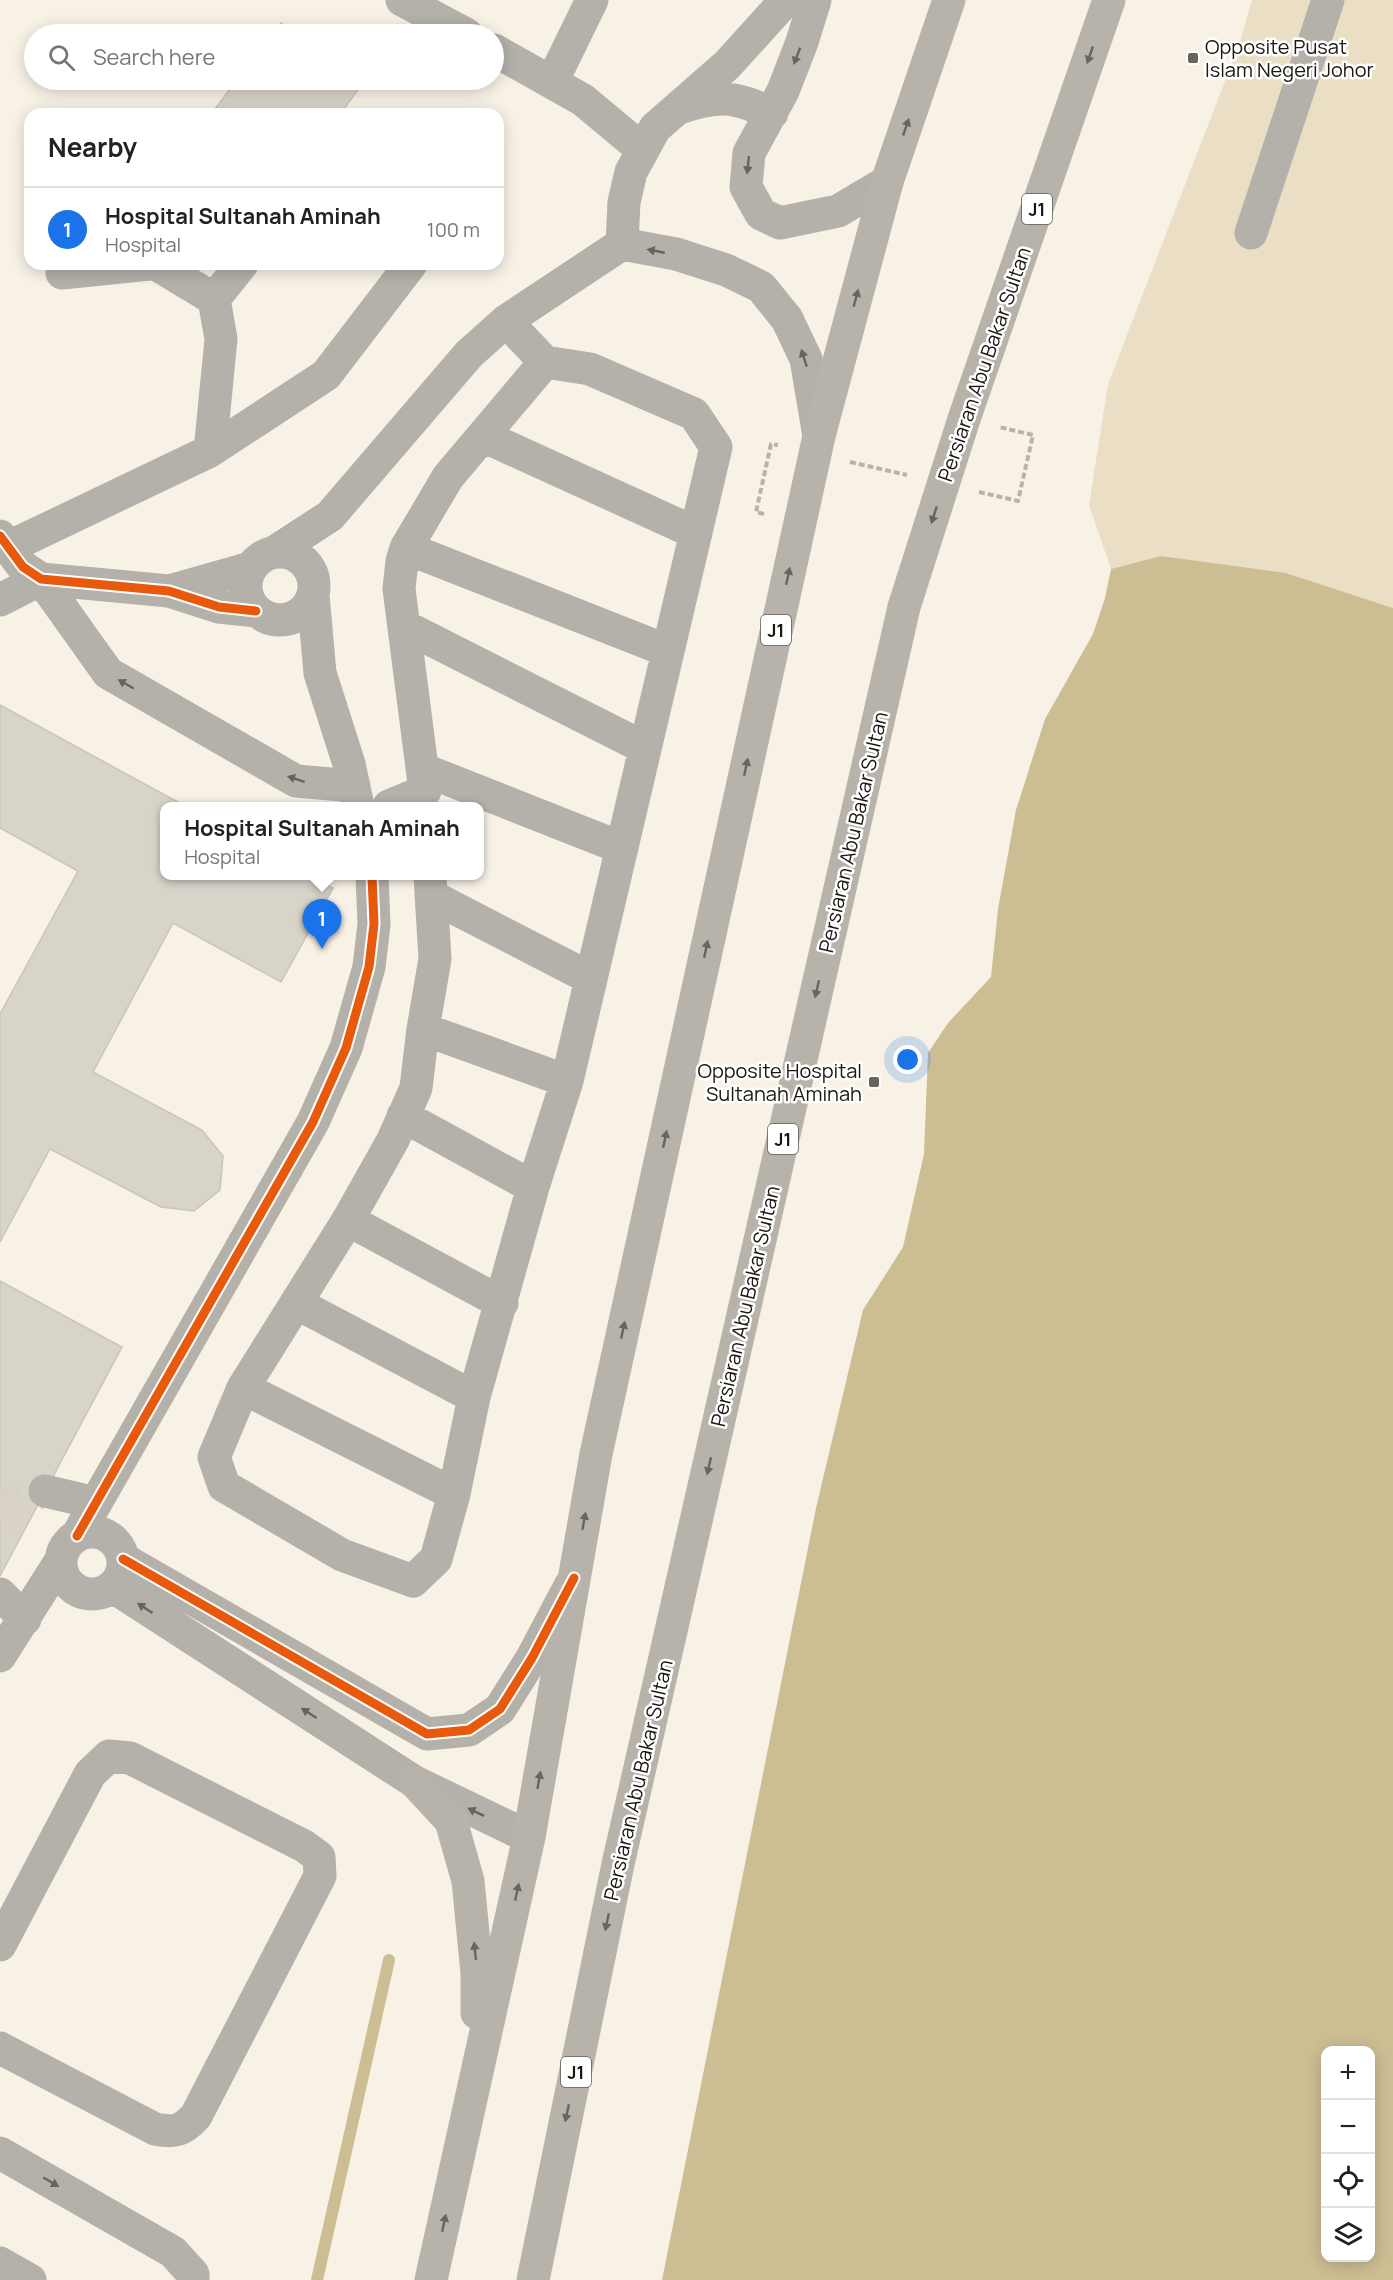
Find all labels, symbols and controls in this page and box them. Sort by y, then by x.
search box [24,24,504,90]
place label: Opposite Pusat Islam Negeri Johor [1205,33,1374,83]
icon: search [45,41,78,74]
text: Search here [93,42,215,72]
one-way arrow [1084,46,1094,64]
one-way arrow [792,47,802,65]
marker: Opposite Pusat Islam Negeri Johor [1186,51,1200,65]
one-way arrow [902,118,911,136]
text: Nearby [48,129,137,165]
one-way arrow [743,156,753,175]
road number: J1 [1022,194,1052,224]
text: Hospital Sultanah Aminah [105,201,381,231]
text: 1 [63,216,72,243]
text: 100 m [427,216,480,243]
text: Hospital [105,231,181,258]
street label: Persiaran Abu Bakar Sultan [931,243,1037,485]
one-way arrow [647,246,666,255]
one-way arrow [852,289,861,307]
one-way arrow [798,349,808,367]
one-way arrow [929,506,938,524]
one-way arrow [784,567,793,586]
road number: J1 [761,615,791,645]
one-way arrow [118,679,135,689]
street label: Persiaran Abu Bakar Sultan [812,709,894,955]
one-way arrow [742,757,751,776]
one-way arrow [287,773,305,783]
popup [160,802,484,880]
text: Hospital Sultanah Aminah [184,813,460,843]
text: Hospital [184,843,260,870]
pin: 1 [302,900,342,949]
one-way arrow [702,940,712,958]
one-way arrow [812,980,822,998]
your location [893,1045,922,1074]
place label: Opposite Hospital Sultanah Aminah [697,1057,862,1107]
marker: Opposite Hospital Sultanah Aminah [867,1075,881,1089]
road number: J1 [768,1124,798,1154]
one-way arrow [660,1130,670,1149]
street label: Persiaran Abu Bakar Sultan [704,1183,786,1429]
one-way arrow [619,1320,628,1339]
one-way arrow [704,1457,713,1476]
one-way arrow [580,1511,589,1530]
one-way arrow [136,1602,153,1613]
street label: Persiaran Abu Bakar Sultan [597,1657,679,1903]
one-way arrow [300,1708,317,1719]
one-way arrow [535,1770,544,1789]
one-way arrow [468,1807,485,1816]
one-way arrow [513,1882,522,1901]
one-way arrow [602,1912,611,1931]
one-way arrow [470,1941,480,1960]
map controls [1321,2046,1375,2262]
button: + [1321,2046,1375,2100]
road number: J1 [561,2057,591,2087]
button: − [1321,2100,1375,2154]
one-way arrow [562,2103,572,2122]
button: locate [1321,2154,1375,2208]
one-way arrow [43,2177,60,2187]
button: layers [1321,2208,1375,2262]
one-way arrow [440,2213,449,2232]

